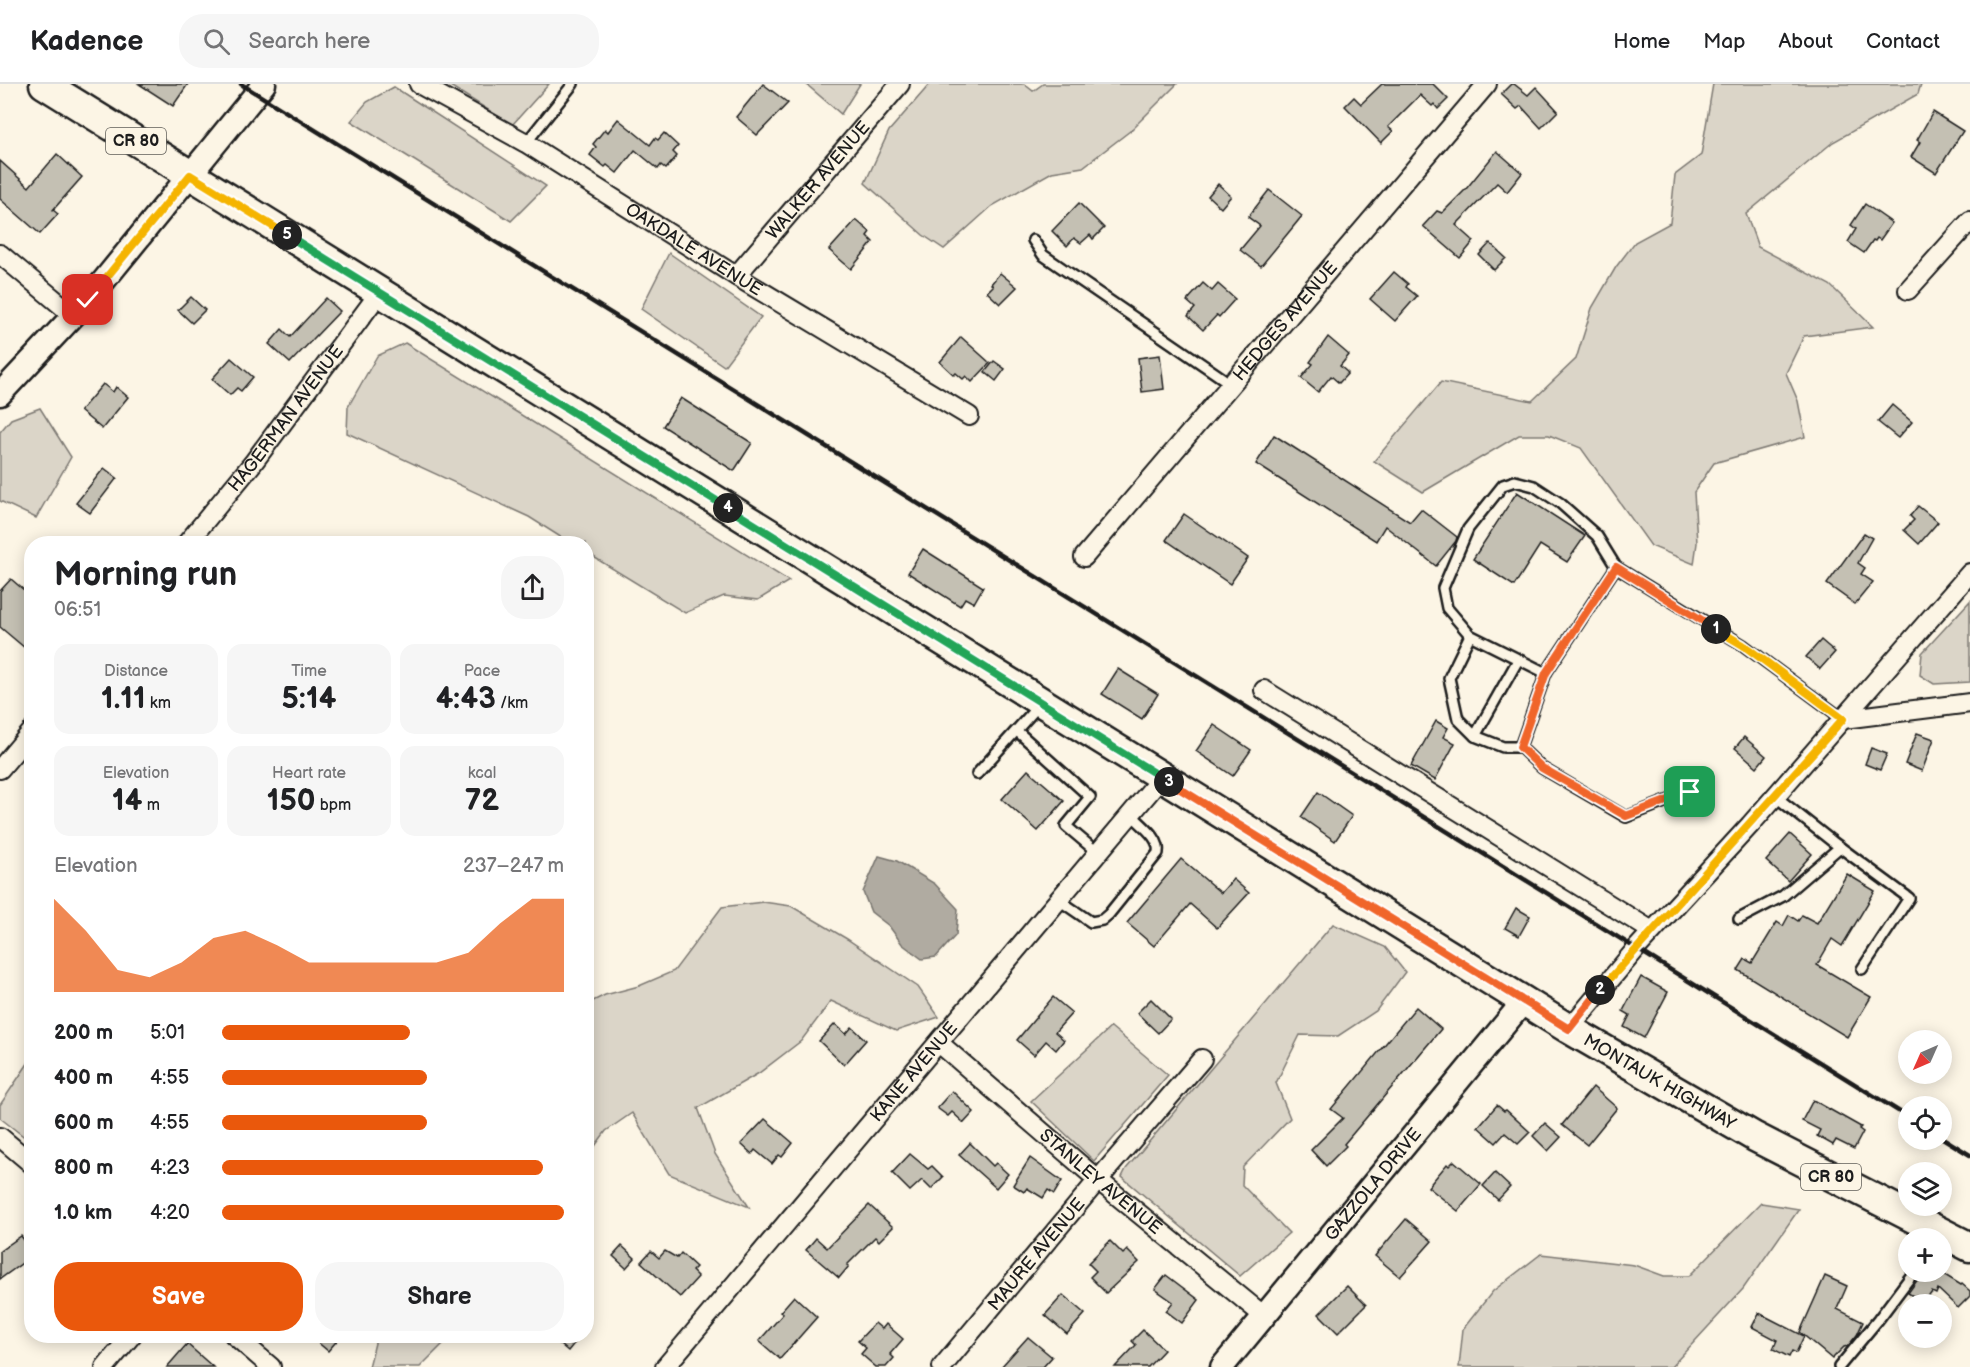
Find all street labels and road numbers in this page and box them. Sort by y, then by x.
street label: WALKER AVENUE [762,117,874,244]
road number: CR 80 [106,128,166,154]
street label: OAKDALE AVENUE [622,198,766,300]
street label: HEDGES AVENUE [1228,257,1342,385]
street label: HAGERMAN AVENUE [223,341,348,496]
street label: KANE AVENUE [866,1018,962,1126]
street label: MONTAUK HIGHWAY [1580,1029,1740,1134]
street label: GAZZOLA DRIVE [1320,1123,1426,1245]
street label: STANLEY AVENUE [1036,1124,1166,1239]
road number: CR 80 [1801,1164,1861,1190]
street label: MAURE AVENUE [983,1194,1089,1315]

